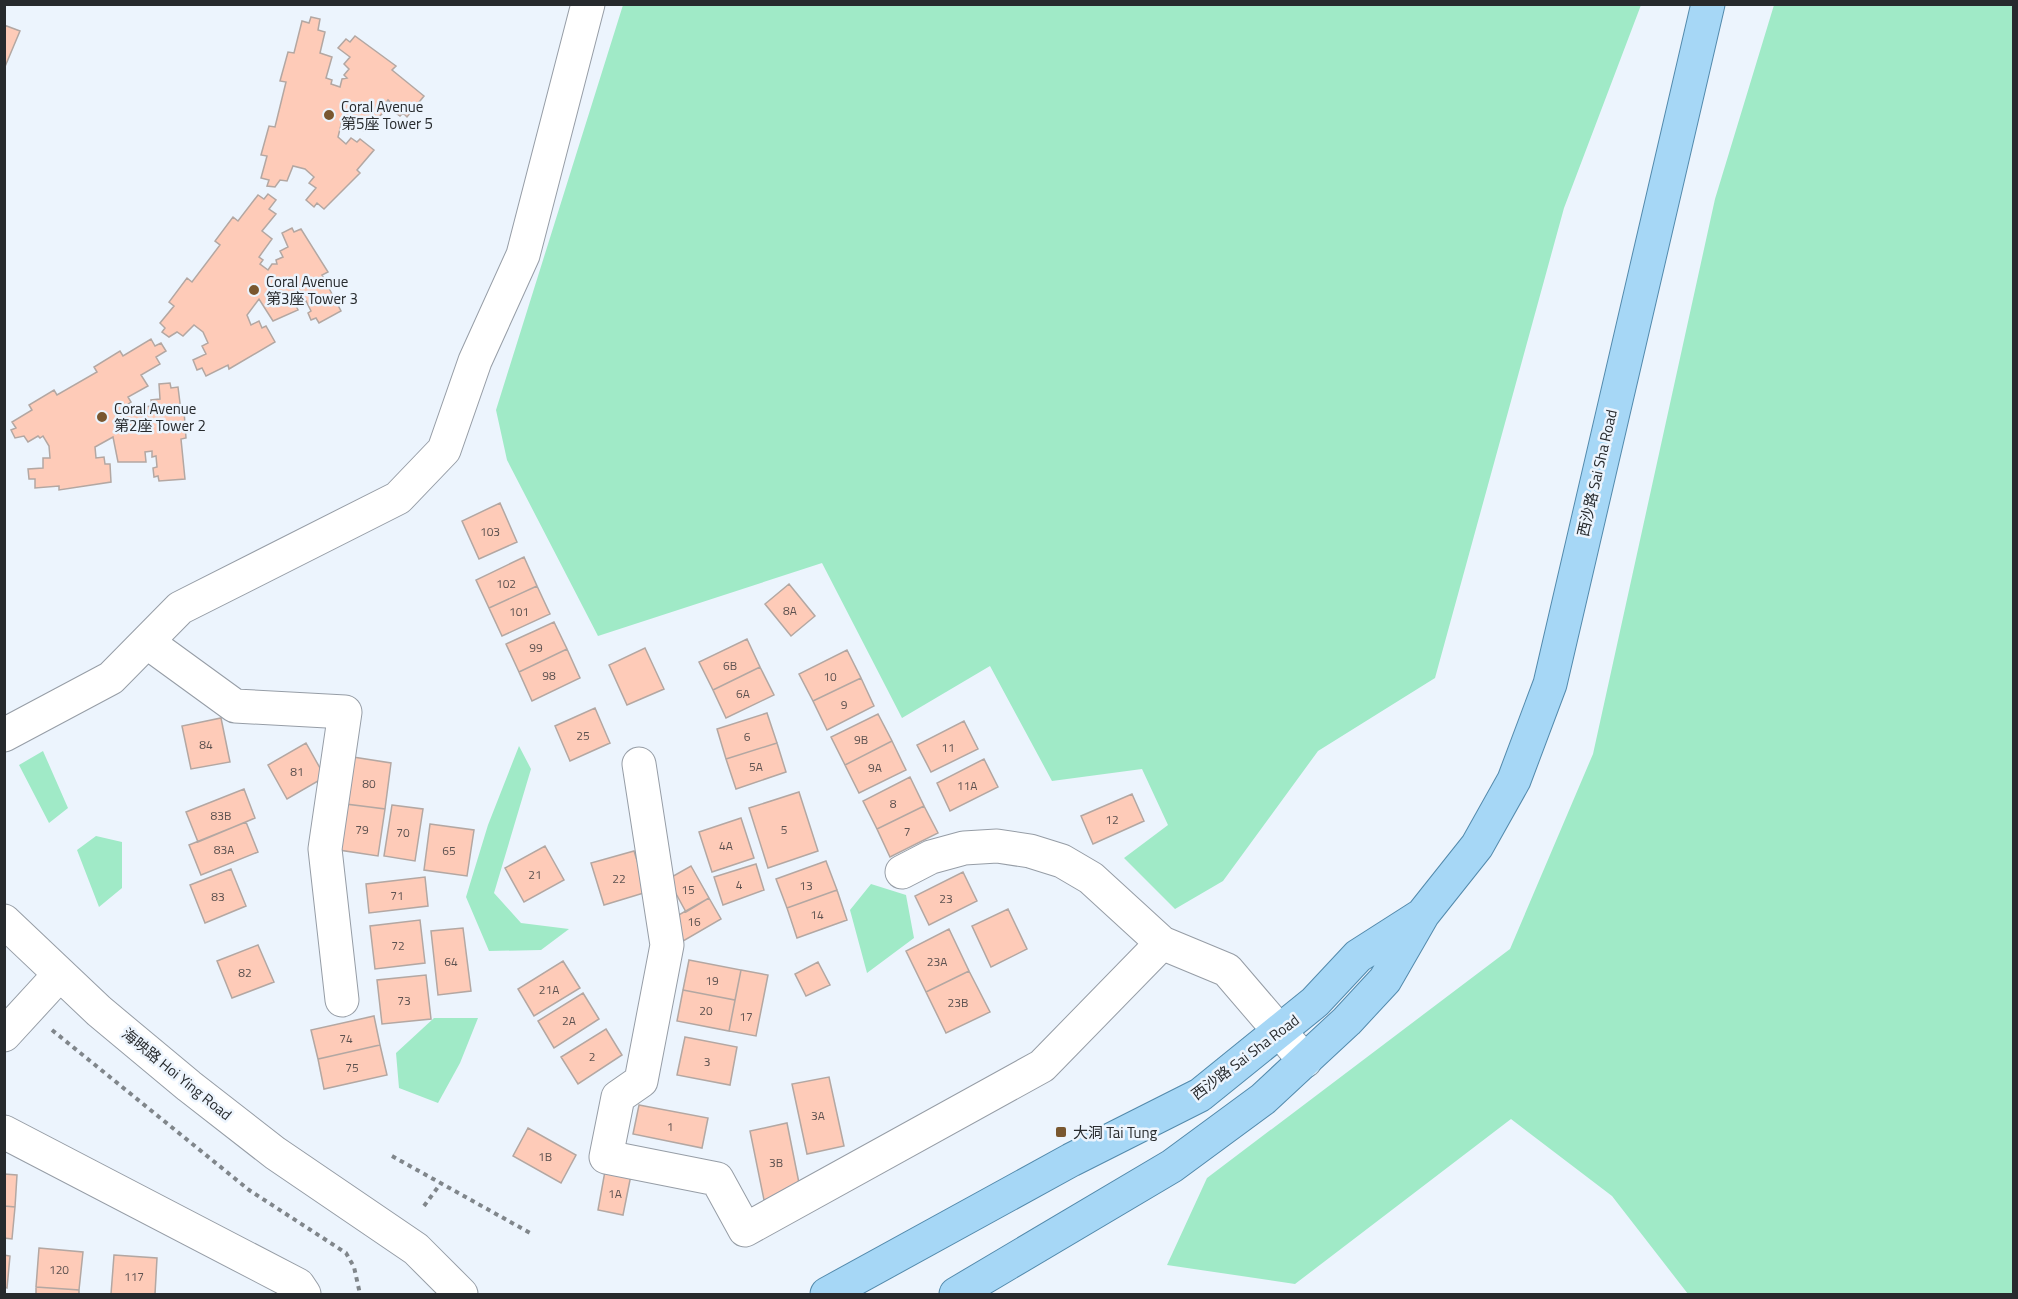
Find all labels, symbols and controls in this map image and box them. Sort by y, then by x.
place label: Coral Avenue 第5座 Tower 5 [341,95,433,135]
marker: Coral Avenue 第5座 Tower 5 [322,108,336,122]
place label: Coral Avenue 第3座 Tower 3 [266,270,358,310]
marker: Coral Avenue 第3座 Tower 3 [247,283,261,297]
place label: Coral Avenue 第2座 Tower 2 [114,397,206,437]
street label: 西沙路 Sai Sha Road [1571,407,1623,539]
marker: Coral Avenue 第2座 Tower 2 [95,410,109,424]
house number: 103 [480,522,500,541]
house number: 102 [496,574,516,593]
house number: 8A [783,601,797,620]
house number: 101 [509,602,529,621]
house number: 99 [529,638,543,657]
house number: 6B [723,656,737,675]
house number: 98 [542,666,556,685]
house number: 10 [823,667,837,686]
house number: 6A [736,684,750,703]
house number: 9 [841,695,848,714]
house number: 25 [576,726,590,745]
house number: 6 [744,727,751,746]
house number: 9B [854,730,868,749]
house number: 84 [199,735,213,754]
house number: 11 [941,738,955,757]
house number: 5A [749,757,763,776]
house number: 9A [868,758,882,777]
house number: 81 [290,762,304,781]
house number: 80 [362,774,376,793]
house number: 11A [957,776,977,795]
house number: 8 [890,794,897,813]
house number: 83B [211,806,231,825]
house number: 12 [1105,810,1119,829]
house number: 79 [355,820,369,839]
house number: 5 [781,820,788,839]
house number: 7 [904,822,910,841]
house number: 70 [396,823,410,842]
house number: 4A [719,836,733,855]
house number: 83A [214,840,234,859]
house number: 65 [442,841,456,860]
house number: 21 [528,865,542,884]
house number: 22 [612,869,626,888]
house number: 4 [736,875,743,894]
house number: 13 [799,876,813,895]
house number: 15 [681,880,695,899]
house number: 71 [390,886,404,905]
house number: 83 [211,887,225,906]
house number: 23 [939,889,953,908]
house number: 14 [810,905,824,924]
house number: 16 [687,912,701,931]
house number: 72 [391,936,405,955]
house number: 64 [444,952,458,971]
house number: 23A [927,952,947,971]
house number: 82 [238,963,252,982]
house number: 19 [705,971,719,990]
house number: 21A [539,980,559,999]
house number: 73 [397,991,411,1010]
house number: 23B [948,993,968,1012]
house number: 20 [699,1001,713,1020]
house number: 17 [739,1007,753,1026]
street label: 西沙路 Sai Sha Road [1186,1009,1304,1105]
house number: 2A [562,1011,576,1030]
street label: 海映路 Hoi Ying Road [117,1022,237,1126]
house number: 74 [339,1029,353,1048]
house number: 2 [589,1047,595,1066]
house number: 3 [704,1052,710,1071]
house number: 75 [345,1058,359,1077]
house number: 3A [811,1106,825,1125]
house number: 1 [667,1117,673,1136]
place label: 大洞 Tai Tung [1073,1121,1158,1144]
marker: 大洞 Tai Tung [1054,1125,1068,1139]
house number: 1B [538,1147,552,1166]
house number: 3B [769,1153,783,1172]
house number: 1A [608,1184,622,1203]
house number: 120 [49,1260,69,1279]
house number: 117 [124,1267,144,1286]

